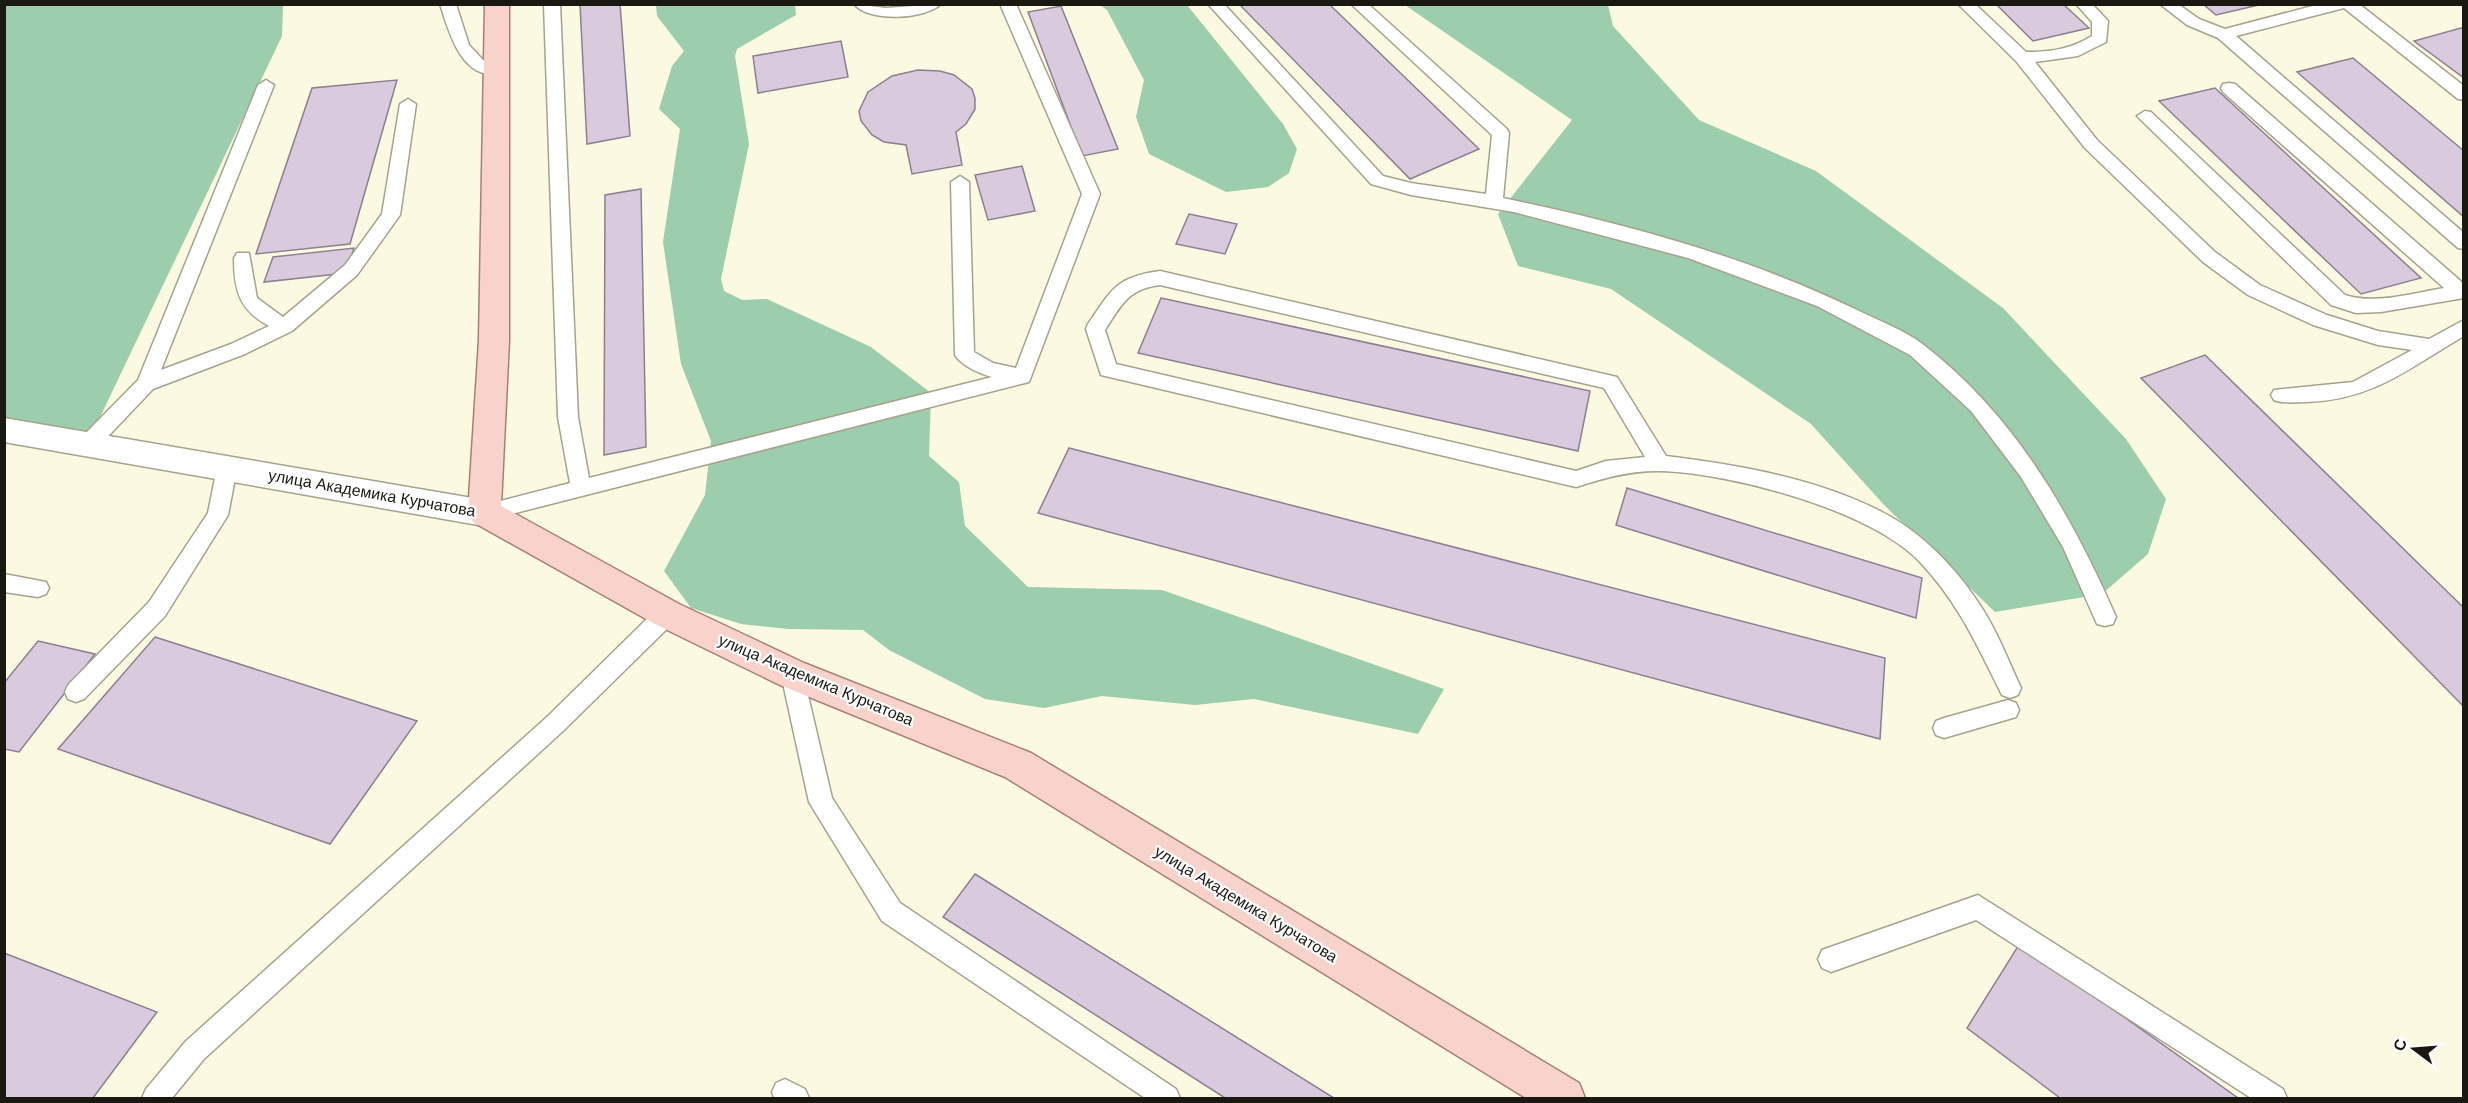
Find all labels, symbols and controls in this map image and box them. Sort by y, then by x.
street label: улица Академика Курчатова [267,466,477,520]
street label: улица Академика Курчатова [716,631,916,729]
street label: улица Академика Курчатова [1152,843,1340,965]
north arrow [2384,1019,2444,1079]
text: С [2390,1037,2410,1053]

